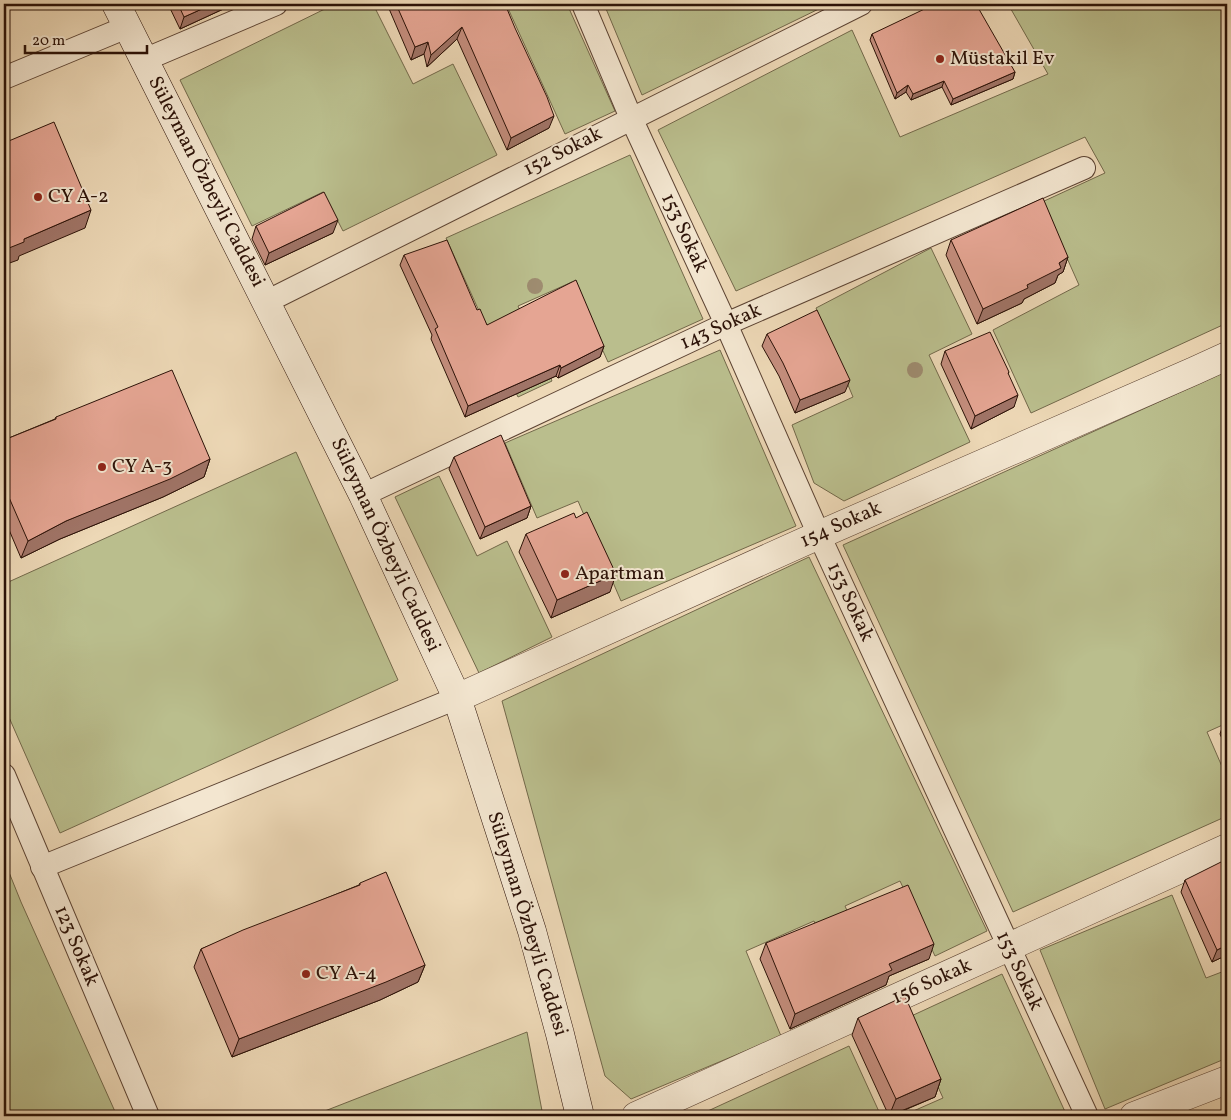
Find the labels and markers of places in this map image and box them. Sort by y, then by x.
place label: Müstakil Ev [950,45,1055,73]
marker: Müstakil Ev [934,53,946,65]
place label: CY A-2 [48,183,109,211]
marker: CY A-2 [32,191,44,203]
place label: CY A-3 [112,453,172,481]
marker: CY A-3 [96,461,108,473]
place label: Apartman [575,560,665,588]
marker: Apartman [559,568,571,580]
place label: CY A-4 [316,960,377,988]
marker: CY A-4 [300,968,312,980]

